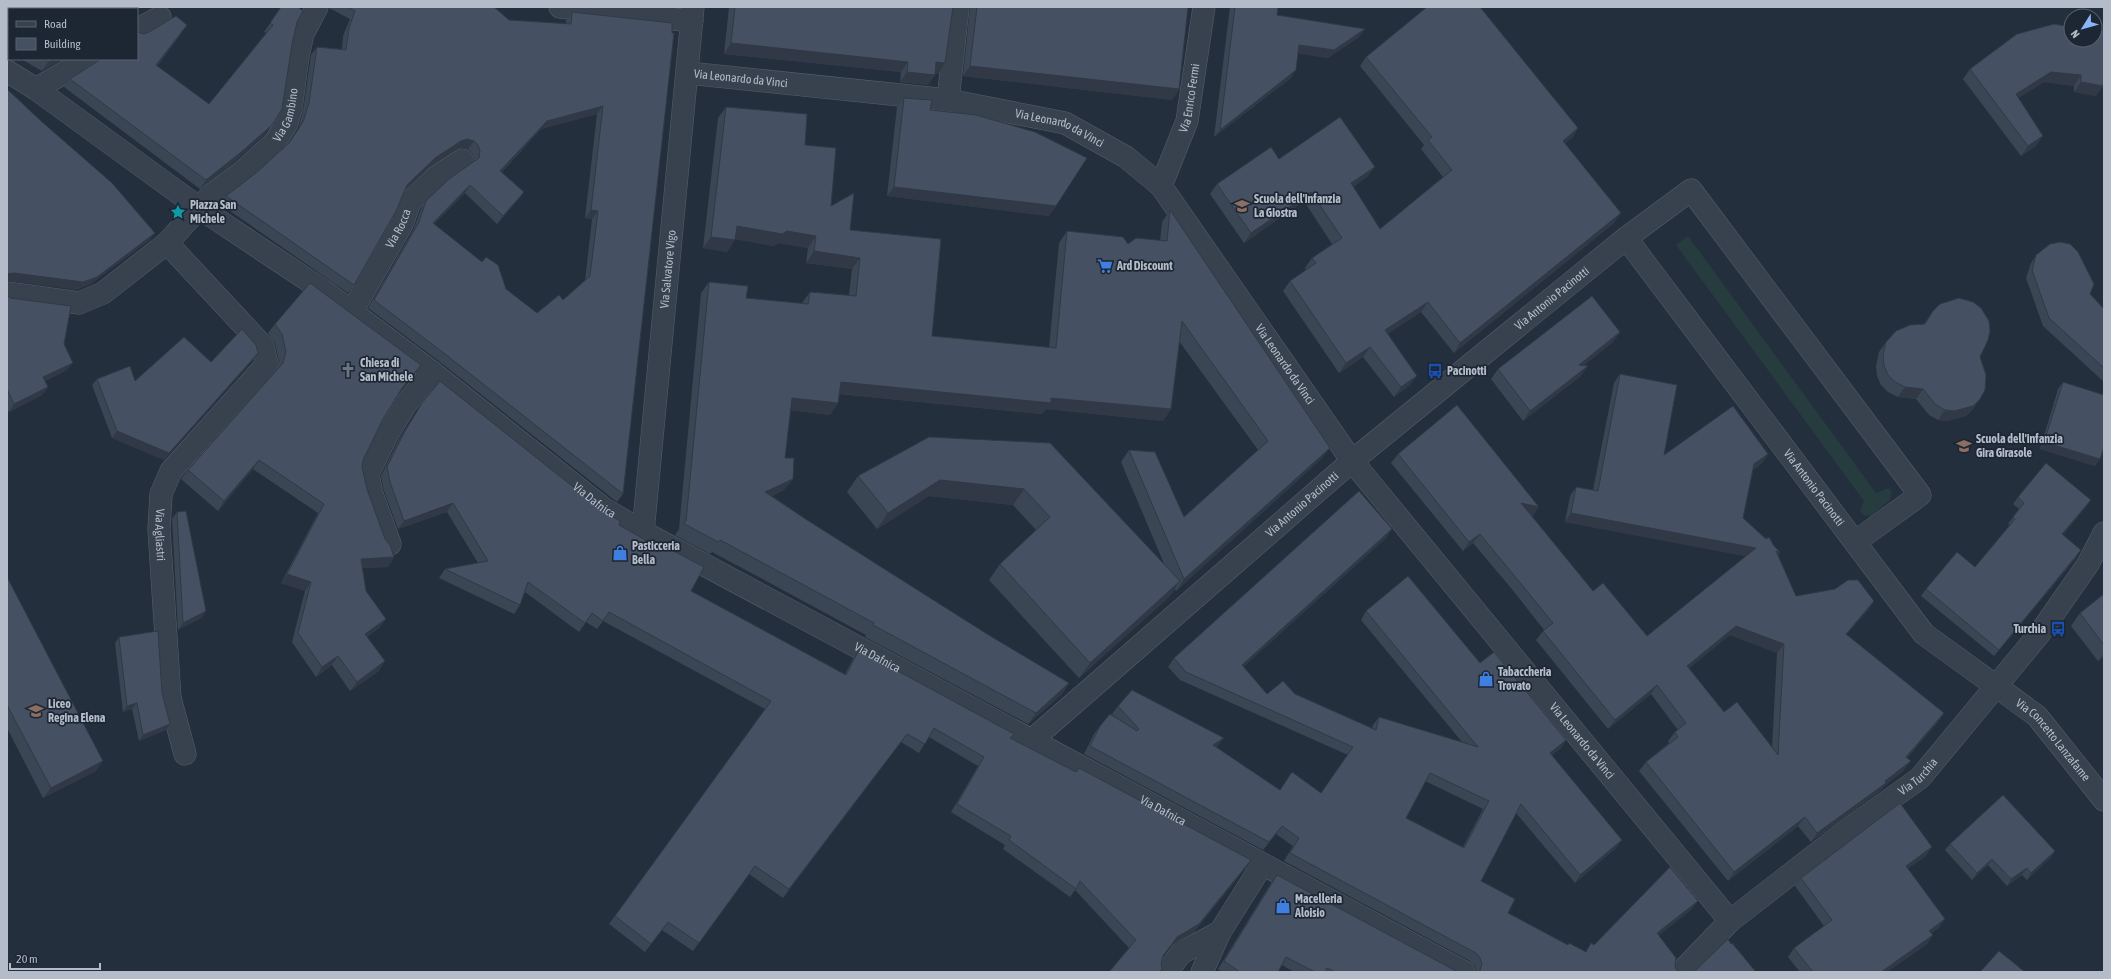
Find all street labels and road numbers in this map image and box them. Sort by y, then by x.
street label: Via Enrico Fermi [1176,63,1202,135]
street label: Via Leonardo da Vinci [693,67,788,90]
street label: Via Gambino [270,87,301,144]
street label: Via Leonardo da Vinci [1014,106,1106,150]
street label: Via Rocca [383,207,414,251]
street label: Via Salvatore Vigo [657,229,679,309]
street label: Via Antonio Pacinotti [1512,264,1592,333]
street label: Via Leonardo da Vinci [1252,322,1317,407]
street label: Via Antonio Pacinotti [1781,447,1847,529]
street label: Via Antonio Pacinotti [1263,469,1341,540]
street label: Via Dafnica [570,480,618,521]
street label: Via Agliastri [152,508,168,562]
street label: Via Dafnica [852,640,903,676]
street label: Via Concetto Lanzafame [2013,696,2093,784]
street label: Via Leonardo da Vinci [1547,700,1617,782]
street label: Via Turchia [1896,755,1941,798]
street label: Via Dafnica [1137,793,1188,829]

